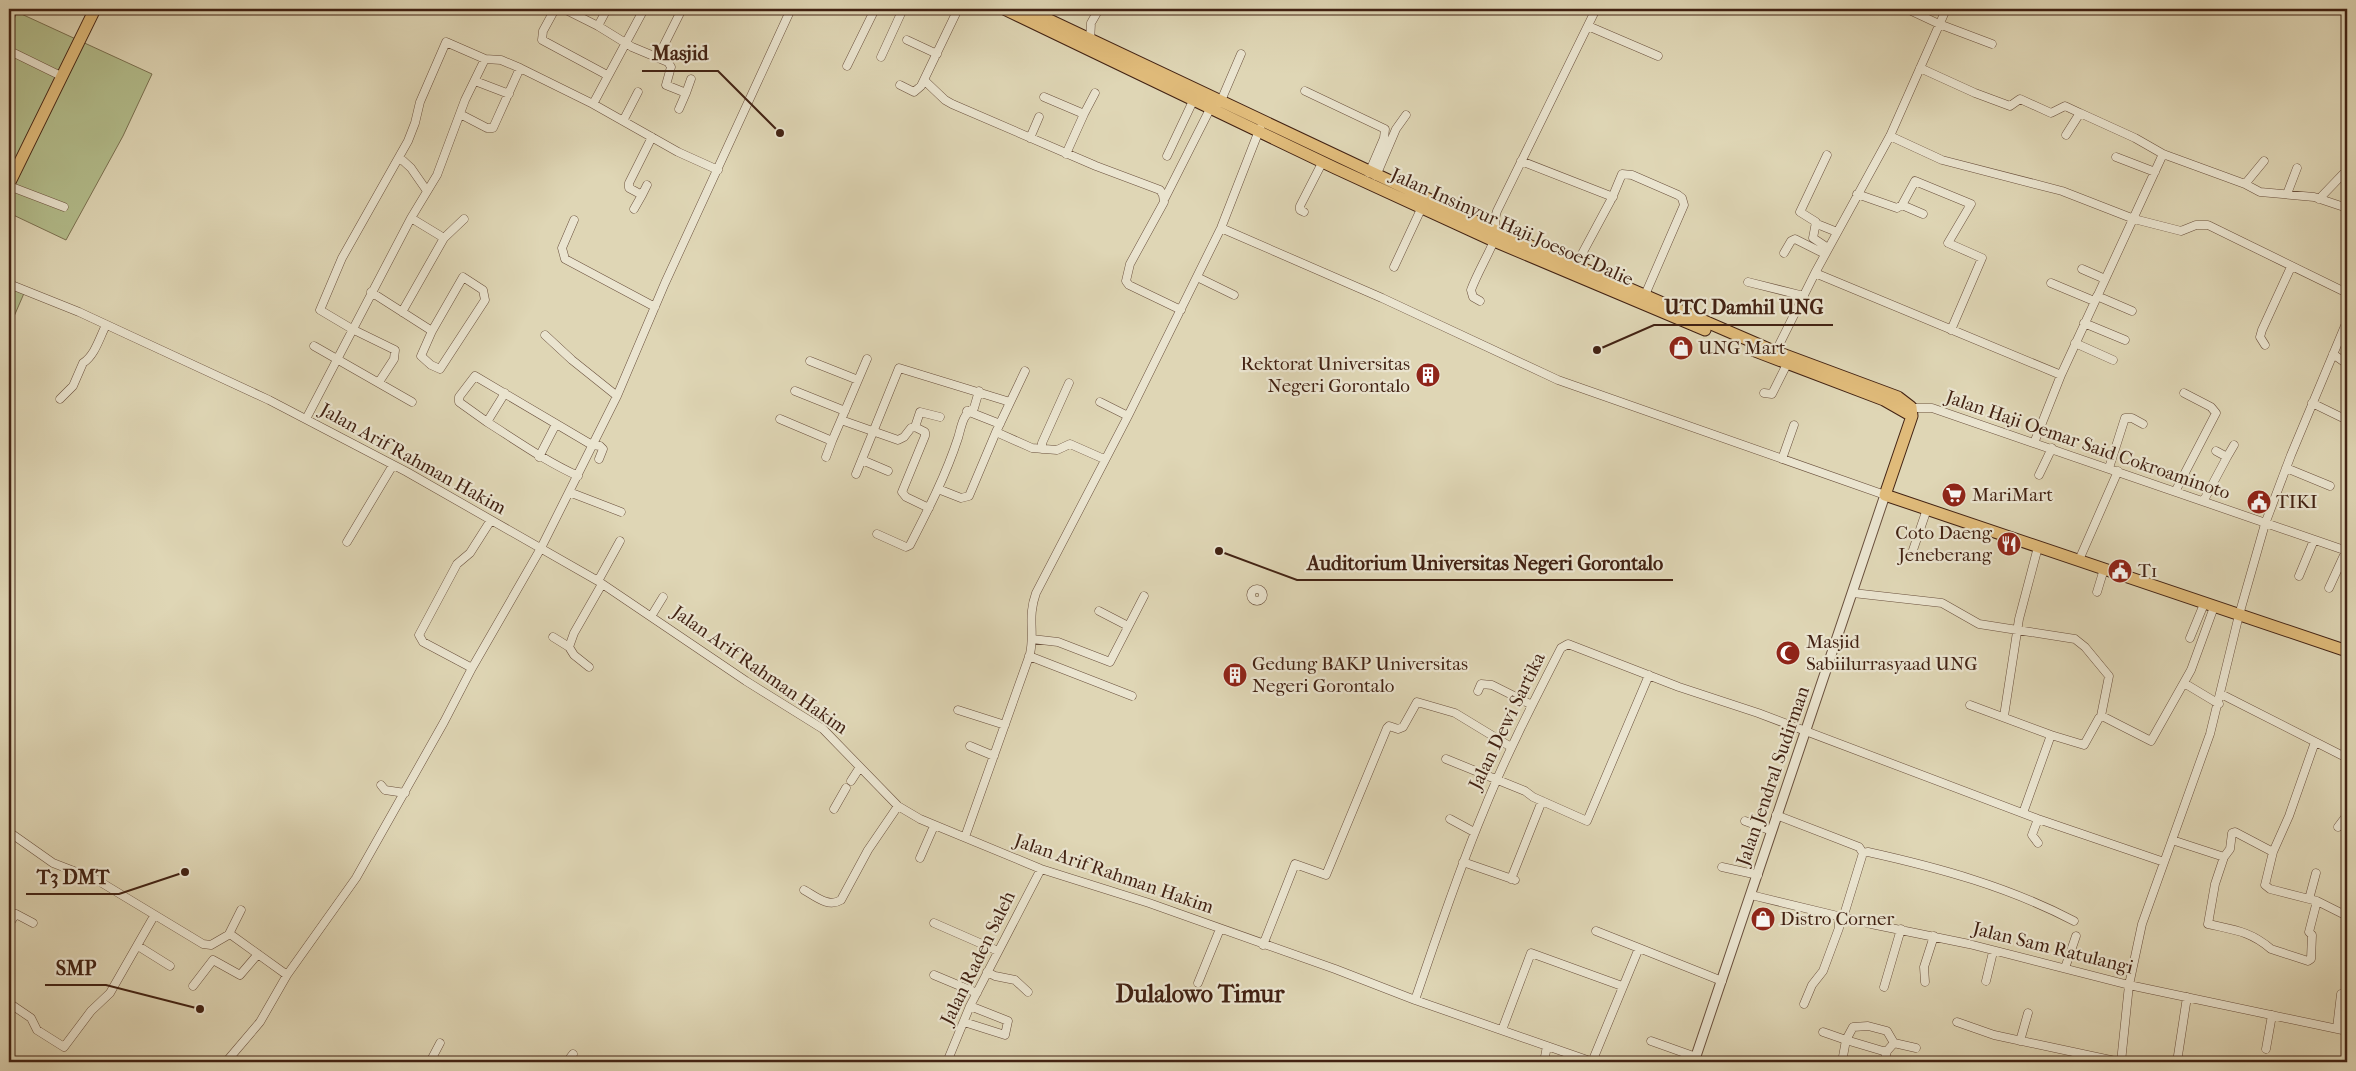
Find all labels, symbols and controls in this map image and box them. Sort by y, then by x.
callout: Masjid [642,36,718,71]
text: Masjid [651,42,709,65]
street label: Jalan Insinyur Haji Joesoef Dalie [1385,163,1637,291]
callout: UTC Damhil UNG [1654,290,1833,325]
text: UTC Damhil UNG [1663,296,1824,319]
shop icon: UNG Mart [1668,335,1694,361]
place label: UNG Mart [1698,337,1786,359]
place label: Rektorat Universitas Negeri Gorontalo [1241,353,1410,397]
building icon: Rektorat Universitas Negeri Gorontalo [1415,362,1441,388]
street label: Jalan Haji Oemar Said Cokroaminoto [1941,385,2234,504]
street label: Jalan Arif Rahman Hakim [314,398,510,519]
supermarket icon: MariMart [1941,482,1967,508]
place label: MariMart [1972,484,2053,506]
public building icon: TIKI [2246,489,2272,515]
place label: TIKI [2276,491,2317,513]
place label: Coto Daeng Jeneberang [1895,522,1993,566]
restaurant icon: Coto Daeng Jeneberang [1996,531,2022,557]
callout: Auditorium Universitas Negeri Gorontalo [1297,545,1673,580]
text: Auditorium Universitas Negeri Gorontalo [1305,552,1663,575]
public building icon: T1 [2107,558,2133,584]
place label: T1 [2138,560,2158,582]
street label: Jalan Arif Rahman Hakim [666,600,852,739]
place label: Masjid Sabiilurrasyaad UNG [1806,631,1978,675]
mosque icon: Masjid Sabiilurrasyaad UNG [1775,640,1801,666]
street label: Jalan Dewi Sartika [1463,649,1550,795]
place label: Gedung BAKP Universitas Negeri Gorontalo [1252,653,1468,697]
building icon: Gedung BAKP Universitas Negeri Gorontalo [1222,662,1248,688]
street label: Jalan Jendral Sudirman [1731,683,1814,871]
street label: Jalan Arif Rahman Hakim [1010,829,1217,919]
callout: T3 DMT [26,859,119,894]
text: T3 DMT [36,866,111,889]
street label: Jalan Raden Saleh [935,887,1020,1030]
shop icon: Distro Corner [1750,906,1776,932]
place label: Distro Corner [1780,908,1895,930]
street label: Jalan Sam Ratulangi [1969,917,2136,979]
callout: SMP [45,950,106,985]
text: SMP [56,957,96,980]
district label: Dulalowo Timur [1116,980,1285,1008]

